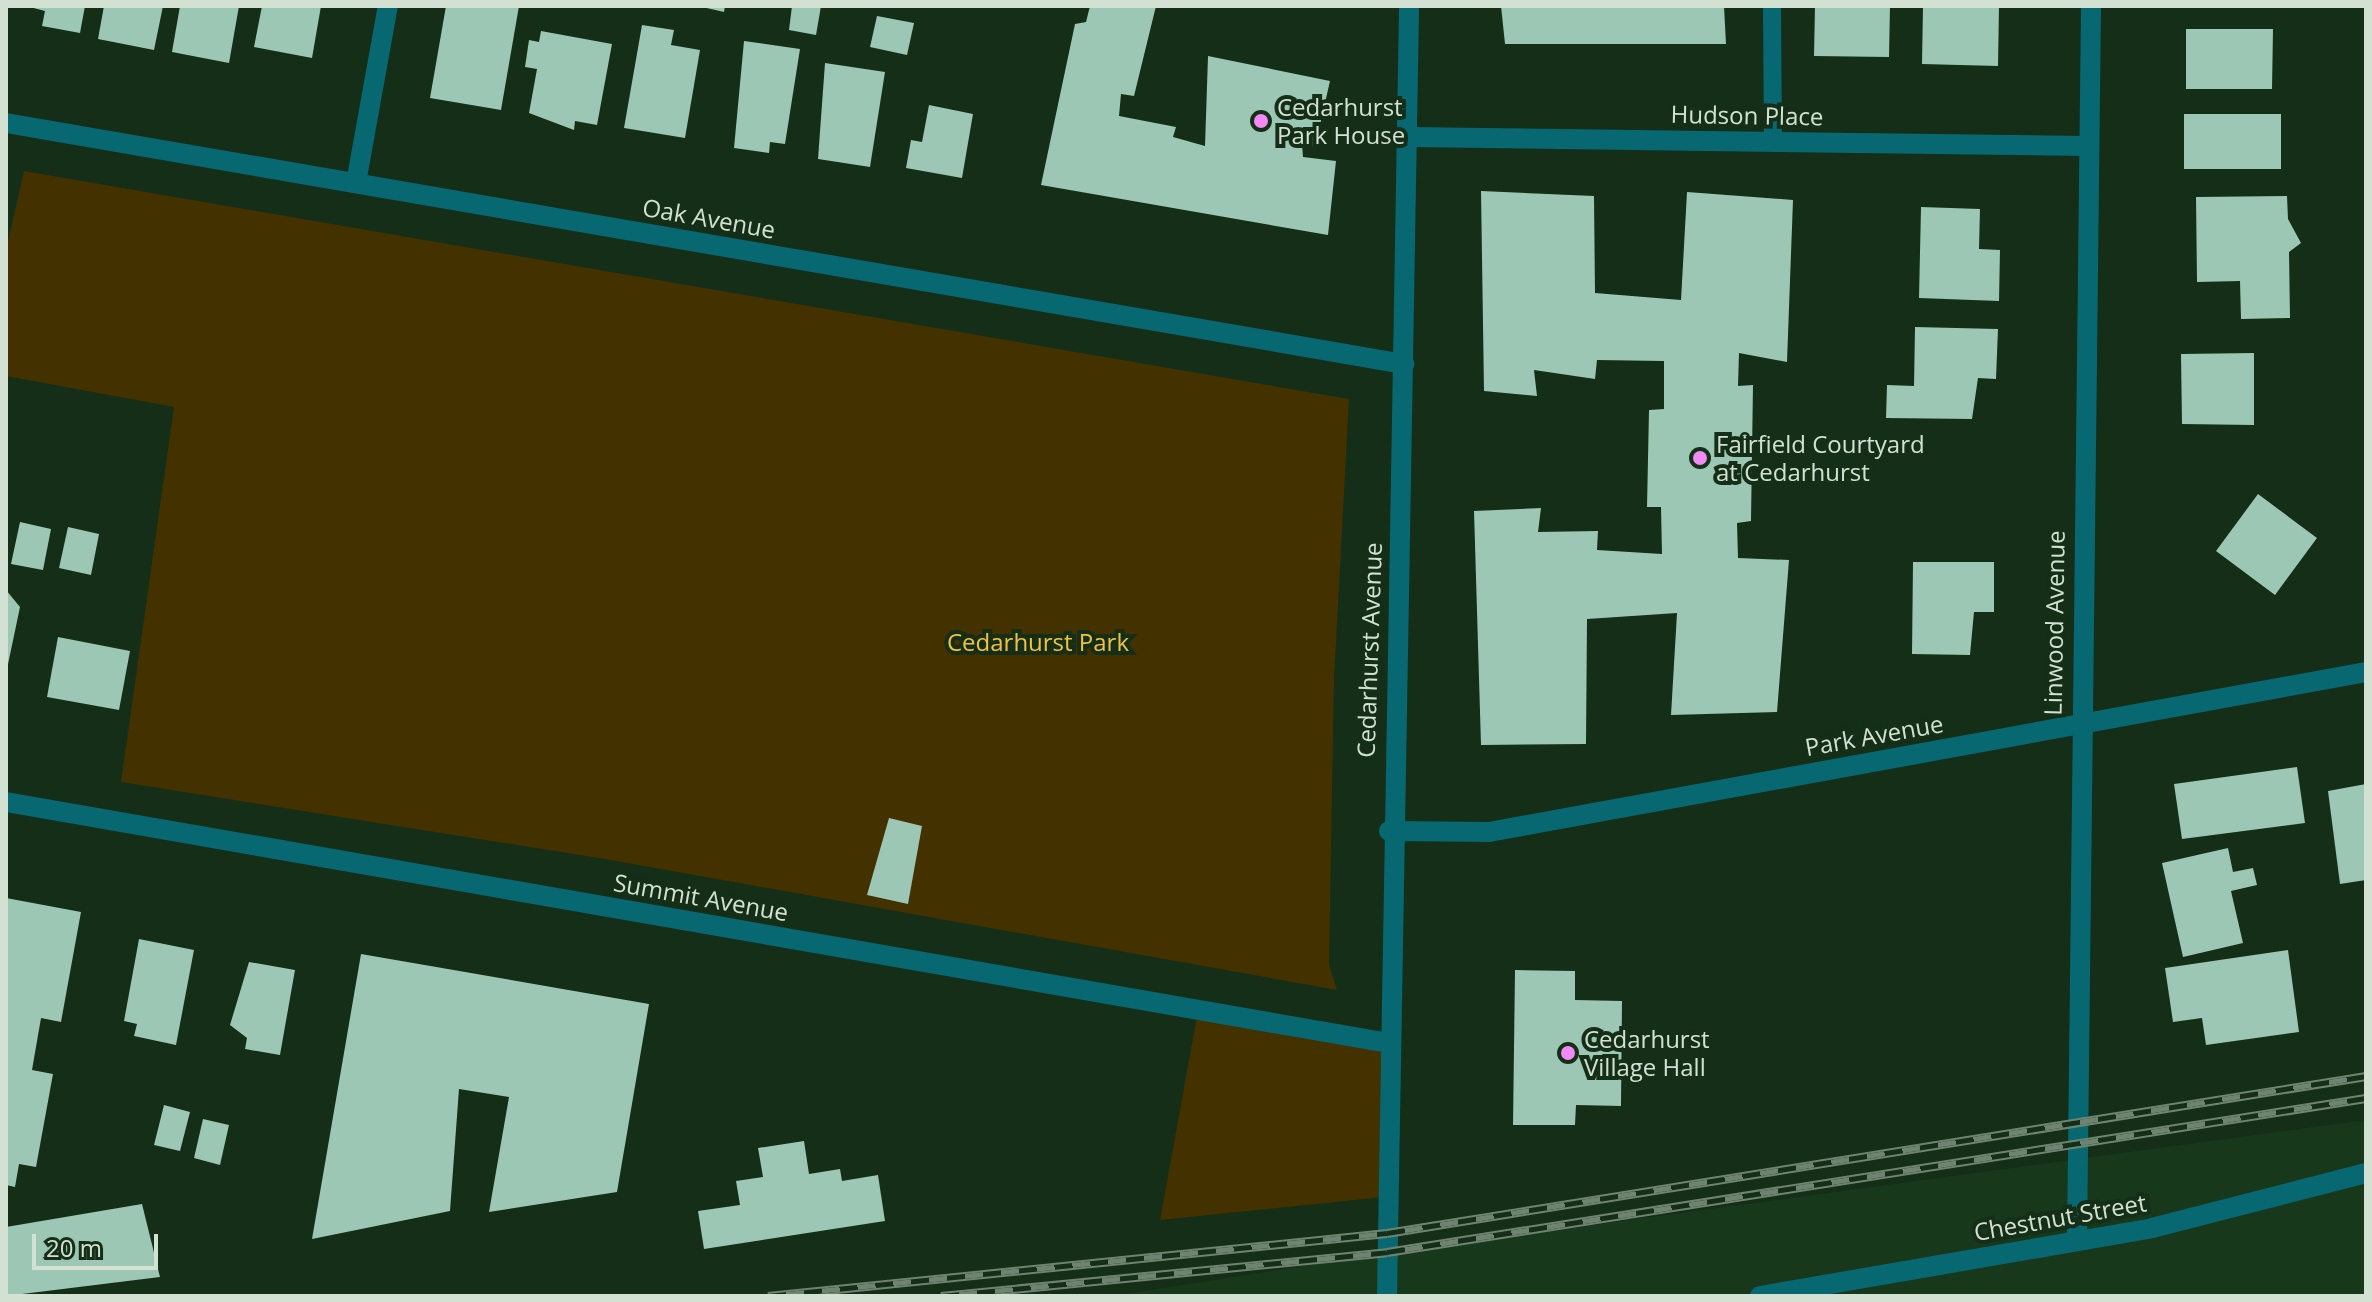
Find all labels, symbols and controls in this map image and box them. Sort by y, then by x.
place label: Cedarhurst Park House [1277,93,1405,149]
street label: Hudson Place [1670,99,1824,131]
marker: Cedarhurst Park House [1252,112,1270,130]
street label: Oak Avenue [640,192,778,244]
place label: Fairfield Courtyard at Cedarhurst [1716,430,1925,486]
marker: Fairfield Courtyard at Cedarhurst [1691,449,1709,467]
street label: Linwood Avenue [2038,530,2070,716]
street label: Cedarhurst Avenue [1351,542,1387,758]
park label: Cedarhurst Park [947,628,1129,656]
street label: Park Avenue [1803,709,1945,761]
street label: Summit Avenue [611,867,791,927]
place label: Cedarhurst Village Hall [1584,1025,1710,1081]
marker: Cedarhurst Village Hall [1559,1044,1577,1062]
street label: Chestnut Street [1972,1188,2148,1246]
scale bar [36,1218,162,1268]
text: 20 m [46,1231,102,1264]

